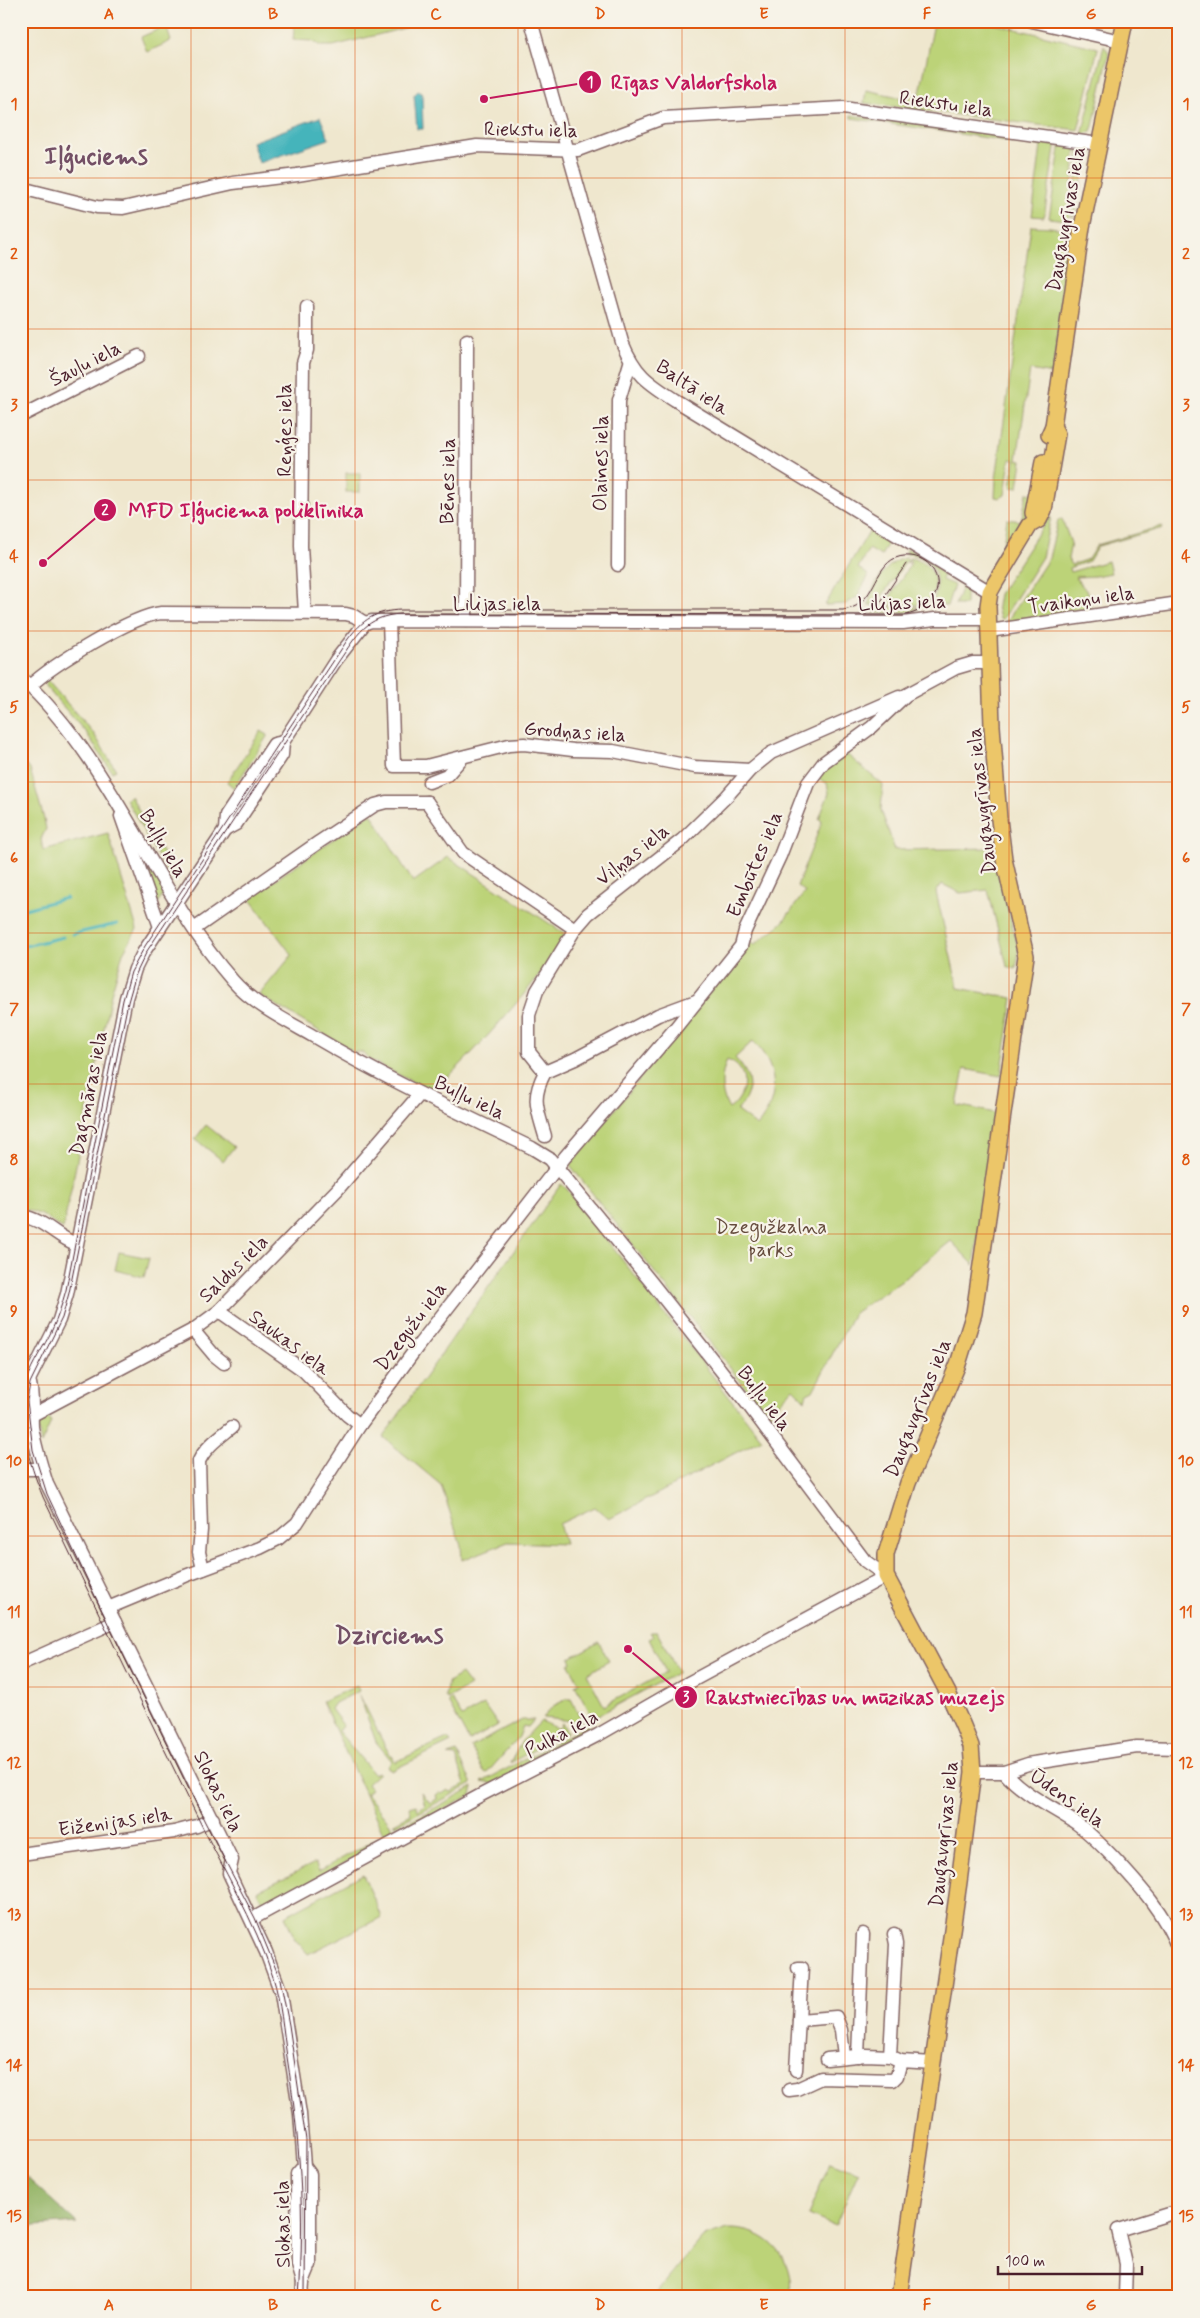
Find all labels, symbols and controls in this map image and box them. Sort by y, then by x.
text: A [104,4,114,25]
text: B [268,4,278,25]
text: C [430,4,442,25]
text: D [594,4,606,25]
text: E [759,4,769,25]
text: F [923,4,932,25]
text: G [1086,4,1097,25]
callout: Rīgas Valdorfskola [577,64,785,100]
text: Rīgas Valdorfskola [611,69,777,97]
text: 1 [587,73,593,93]
street label: Riekstu iela [897,85,994,124]
text: 1 [10,94,18,115]
text: 1 [1182,94,1190,115]
street label: Riekstu iela [484,116,578,145]
district label: Iļģuciems [44,141,148,174]
street label: Daugavgrīvas iela [1040,144,1095,295]
text: 2 [10,244,18,265]
text: 2 [1182,244,1190,265]
street label: Šauļu iela [45,335,126,394]
street label: Baltā iela [650,354,735,423]
street label: Reņģes iela [272,383,299,477]
text: 3 [10,395,18,416]
text: 3 [1182,395,1190,416]
street label: Olaines iela [587,415,616,512]
street label: Bēnes iela [434,438,463,524]
callout: MFD Iļģuciema poliklīnika [93,492,374,528]
text: MFD Iļģuciema poliklīnika [128,497,364,525]
text: 2 [101,501,109,521]
text: 4 [9,546,19,567]
text: 4 [1181,546,1191,567]
street label: Tvaikoņu iela [1026,580,1136,621]
street label: Lilijas iela [857,588,947,619]
street label: Lilijas iela [453,591,541,618]
text: 5 [9,697,19,718]
text: 5 [1181,697,1191,718]
street label: Grodņas iela [523,715,627,750]
street label: Daugavgrīvas iela [961,726,1006,876]
street label: Buļļu iela [132,804,193,883]
street label: Embūtes iela [721,807,790,922]
street label: Viļņas iela [591,818,675,892]
text: 6 [10,848,18,869]
text: 6 [1182,848,1190,869]
text: 7 [9,999,19,1020]
text: 7 [1181,999,1191,1020]
street label: Dagmāras iela [64,1028,117,1159]
street label: Buļļu iela [430,1070,509,1127]
text: 8 [9,1150,19,1171]
text: 8 [1181,1150,1191,1171]
park label: Dzegužkalna parks [715,1214,827,1264]
street label: Saldus iela [193,1229,275,1309]
street label: Dzegužu iela [369,1277,454,1378]
text: 9 [10,1301,18,1322]
text: 9 [1182,1301,1190,1322]
street label: Saukas iela [243,1304,336,1383]
street label: Daugavgrīvas iela [878,1335,960,1483]
street label: Buļļu iela [730,1361,797,1437]
text: 10 [6,1451,22,1472]
text: 10 [1178,1451,1194,1472]
text: 11 [7,1602,21,1623]
text: 11 [1179,1602,1193,1623]
district label: Dzirciems [334,1620,444,1653]
callout: Rakstniecības un mūzikas muzejs [673,1679,1011,1715]
text: Rakstniecības un mūzikas muzejs [705,1684,1005,1712]
text: 3 [683,1688,690,1708]
street label: Pulka iela [520,1704,603,1765]
street label: Slokas iela [186,1746,249,1837]
text: 12 [6,1753,22,1774]
text: 12 [1178,1753,1194,1774]
street label: Daugavgrīvas iela [923,1759,968,1909]
street label: Ūdens iela [1024,1764,1110,1835]
street label: Eiženijas iela [57,1801,175,1844]
text: 13 [7,1904,21,1925]
text: 13 [1179,1904,1193,1925]
text: 14 [6,2055,23,2076]
text: 14 [1178,2055,1195,2076]
street label: Slokas iela [269,2180,298,2268]
text: 15 [6,2206,22,2227]
text: 15 [1178,2206,1194,2227]
scale bar [998,2243,1141,2275]
text: 100 m [1005,2252,1045,2272]
text: A [104,2295,114,2316]
text: B [268,2295,278,2316]
text: C [430,2295,442,2316]
text: D [594,2295,606,2316]
text: E [759,2295,769,2316]
text: F [923,2295,932,2316]
text: G [1086,2295,1097,2316]

